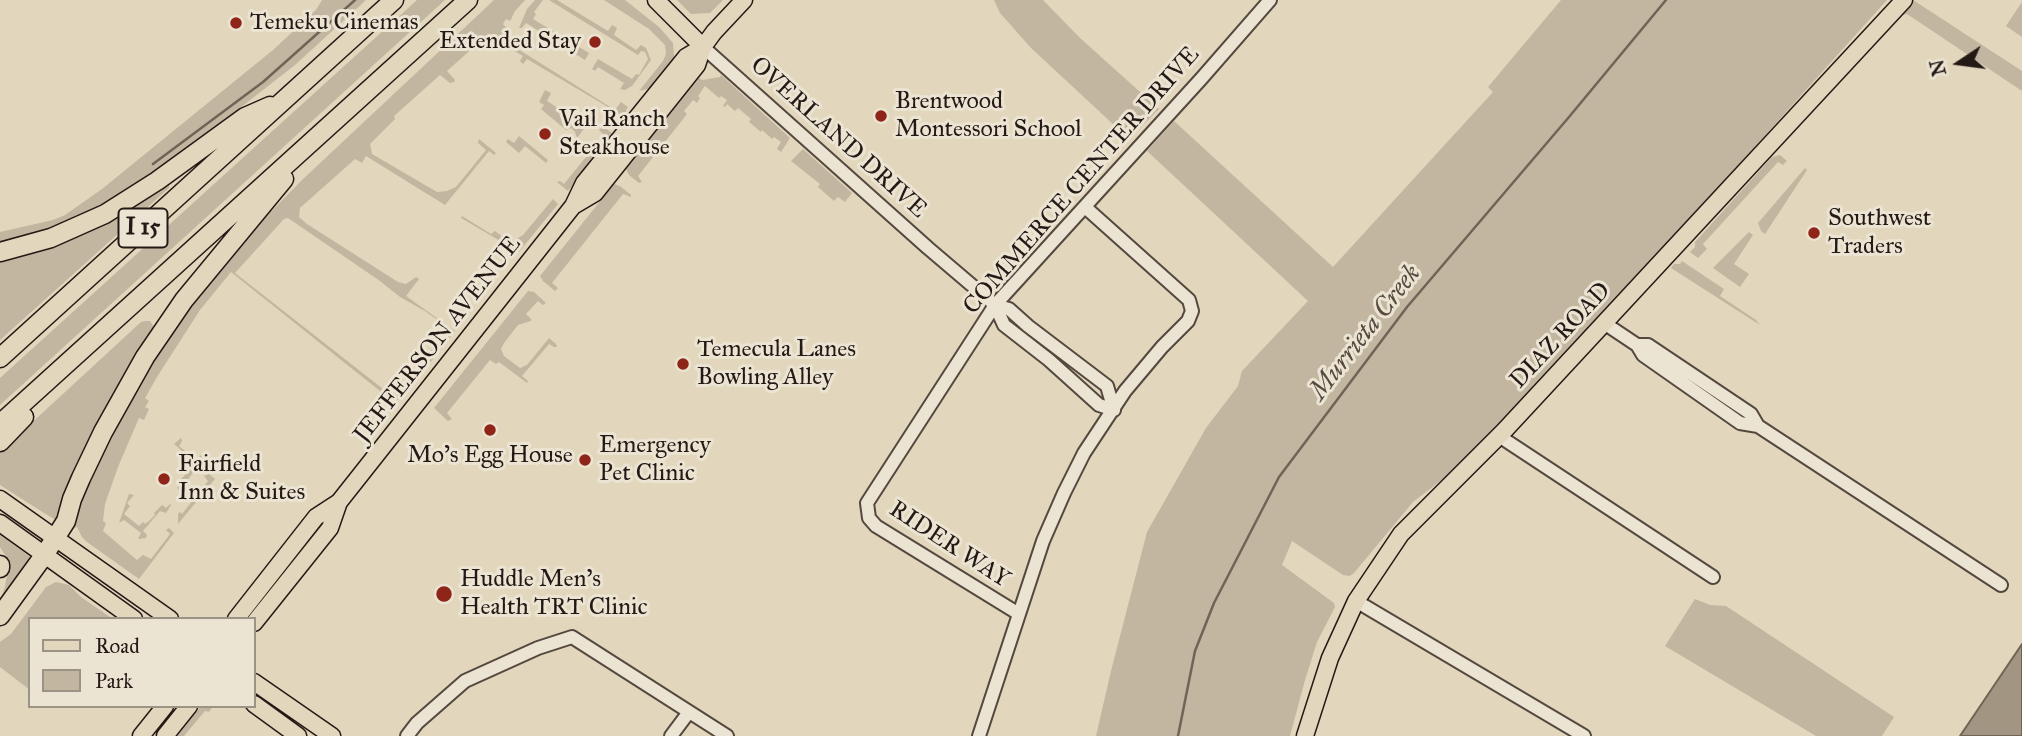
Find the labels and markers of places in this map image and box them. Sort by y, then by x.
place label: Temeku Cinemas [250,9,419,37]
marker: Temeku Cinemas [228,15,244,31]
place label: Extended Stay [439,28,581,56]
marker: Extended Stay [587,34,603,50]
place label: Brentwood Montessori School [895,88,1082,144]
place label: Vail Ranch Steakhouse [559,106,670,162]
marker: Brentwood Montessori School [873,108,889,124]
marker: Vail Ranch Steakhouse [537,126,553,142]
place label: Southwest Traders [1828,205,1931,261]
marker: Southwest Traders [1806,225,1822,241]
place label: Temecula Lanes Bowling Alley [697,336,856,392]
marker: Temecula Lanes Bowling Alley [675,356,691,372]
marker: Mo's Egg House [482,422,498,438]
place label: Emergency Pet Clinic [599,432,711,488]
place label: Mo's Egg House [407,442,573,470]
place label: Fairfield Inn & Suites [178,451,305,507]
marker: Emergency Pet Clinic [577,452,593,468]
marker: Fairfield Inn & Suites [156,471,172,487]
place label: Huddle Men's Health TRT Clinic [460,566,648,622]
marker: Huddle Men's Health TRT Clinic [434,584,454,604]

